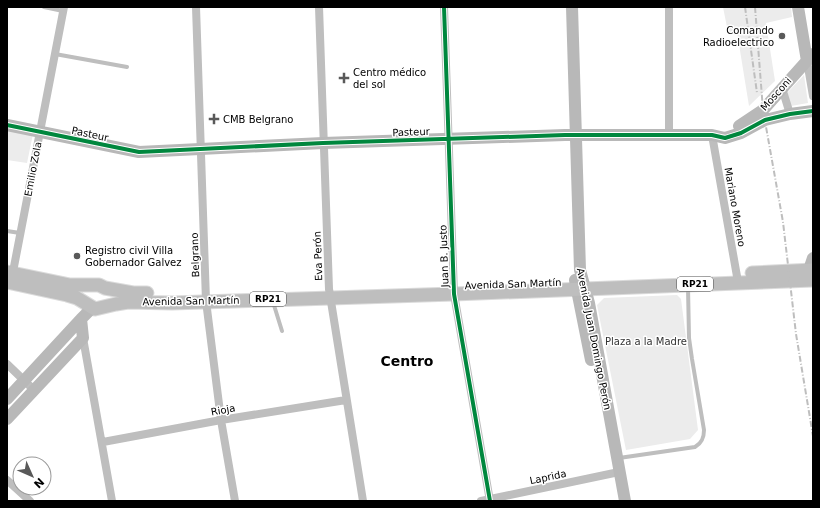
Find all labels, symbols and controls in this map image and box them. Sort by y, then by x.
place label: Comando Radioelectrico [703,25,774,48]
marker: Comando Radioelectrico [777,31,787,41]
place label: Centro médico del sol [353,67,426,90]
marker: Centro médico del sol [338,72,350,84]
street label: Mosconi [758,75,794,113]
marker: CMB Belgrano [208,113,220,125]
place label: CMB Belgrano [223,114,293,125]
street label: Pasteur [71,125,110,143]
street label: Pasteur [392,126,431,138]
street label: Emilio Zola [22,141,44,197]
street label: Mariano Moreno [723,166,747,248]
street label: Juan B. Justo [437,224,451,289]
street label: Eva Perón [312,231,324,281]
street label: Belgrano [189,232,201,278]
place label: Registro civil Villa Gobernador Galvez [85,245,182,268]
marker: Registro civil Villa Gobernador Galvez [72,251,82,261]
street label: Avenida Juan Domingo Perón [575,267,613,411]
street label: Avenida San Martín [464,277,562,291]
road number: RP21 [677,277,713,291]
road number: RP21 [250,292,286,306]
street label: Avenida San Martín [142,295,240,307]
park label: Plaza a la Madre [605,336,687,347]
district label: Centro [381,353,434,369]
street label: Rioja [210,402,236,418]
north arrow [12,456,52,496]
street label: Laprida [529,468,567,486]
text: N [31,475,47,491]

